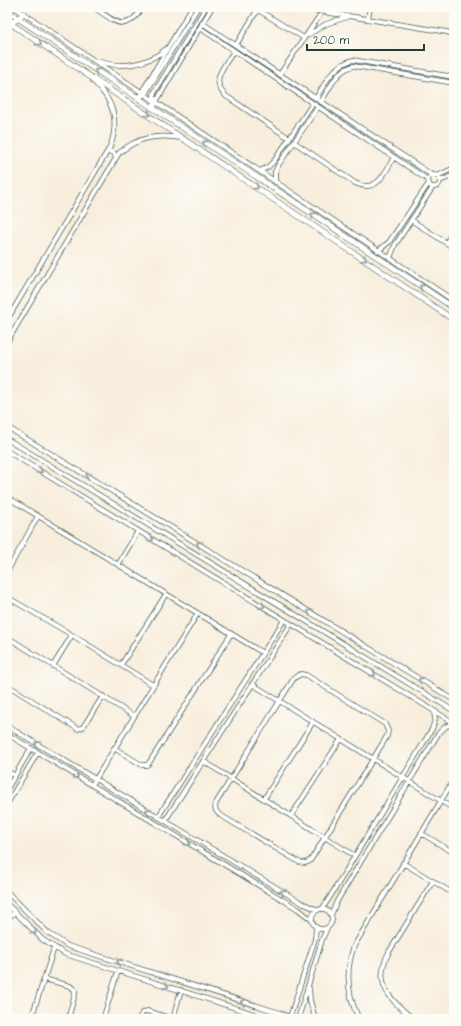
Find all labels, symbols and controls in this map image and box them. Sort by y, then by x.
scale bar [307,26,424,52]
text: 200 m [313,32,350,49]
one-way arrow [35,38,42,45]
one-way arrow [94,68,101,76]
one-way arrow [144,109,151,117]
one-way arrow [202,140,209,148]
one-way arrow [252,182,259,190]
one-way arrow [310,212,317,220]
one-way arrow [359,254,366,261]
one-way arrow [419,285,426,292]
one-way arrow [36,466,43,474]
one-way arrow [85,474,92,481]
one-way arrow [147,534,154,541]
one-way arrow [196,542,203,549]
one-way arrow [258,602,265,609]
one-way arrow [307,609,314,617]
one-way arrow [369,670,376,677]
one-way arrow [418,677,425,685]
one-way arrow [34,741,41,748]
one-way arrow [72,771,79,778]
one-way arrow [145,808,152,815]
one-way arrow [184,838,191,845]
one-way arrow [280,890,287,897]
one-way arrow [30,927,37,935]
one-way arrow [116,959,123,967]
one-way arrow [162,981,169,990]
one-way arrow [240,998,247,1006]

